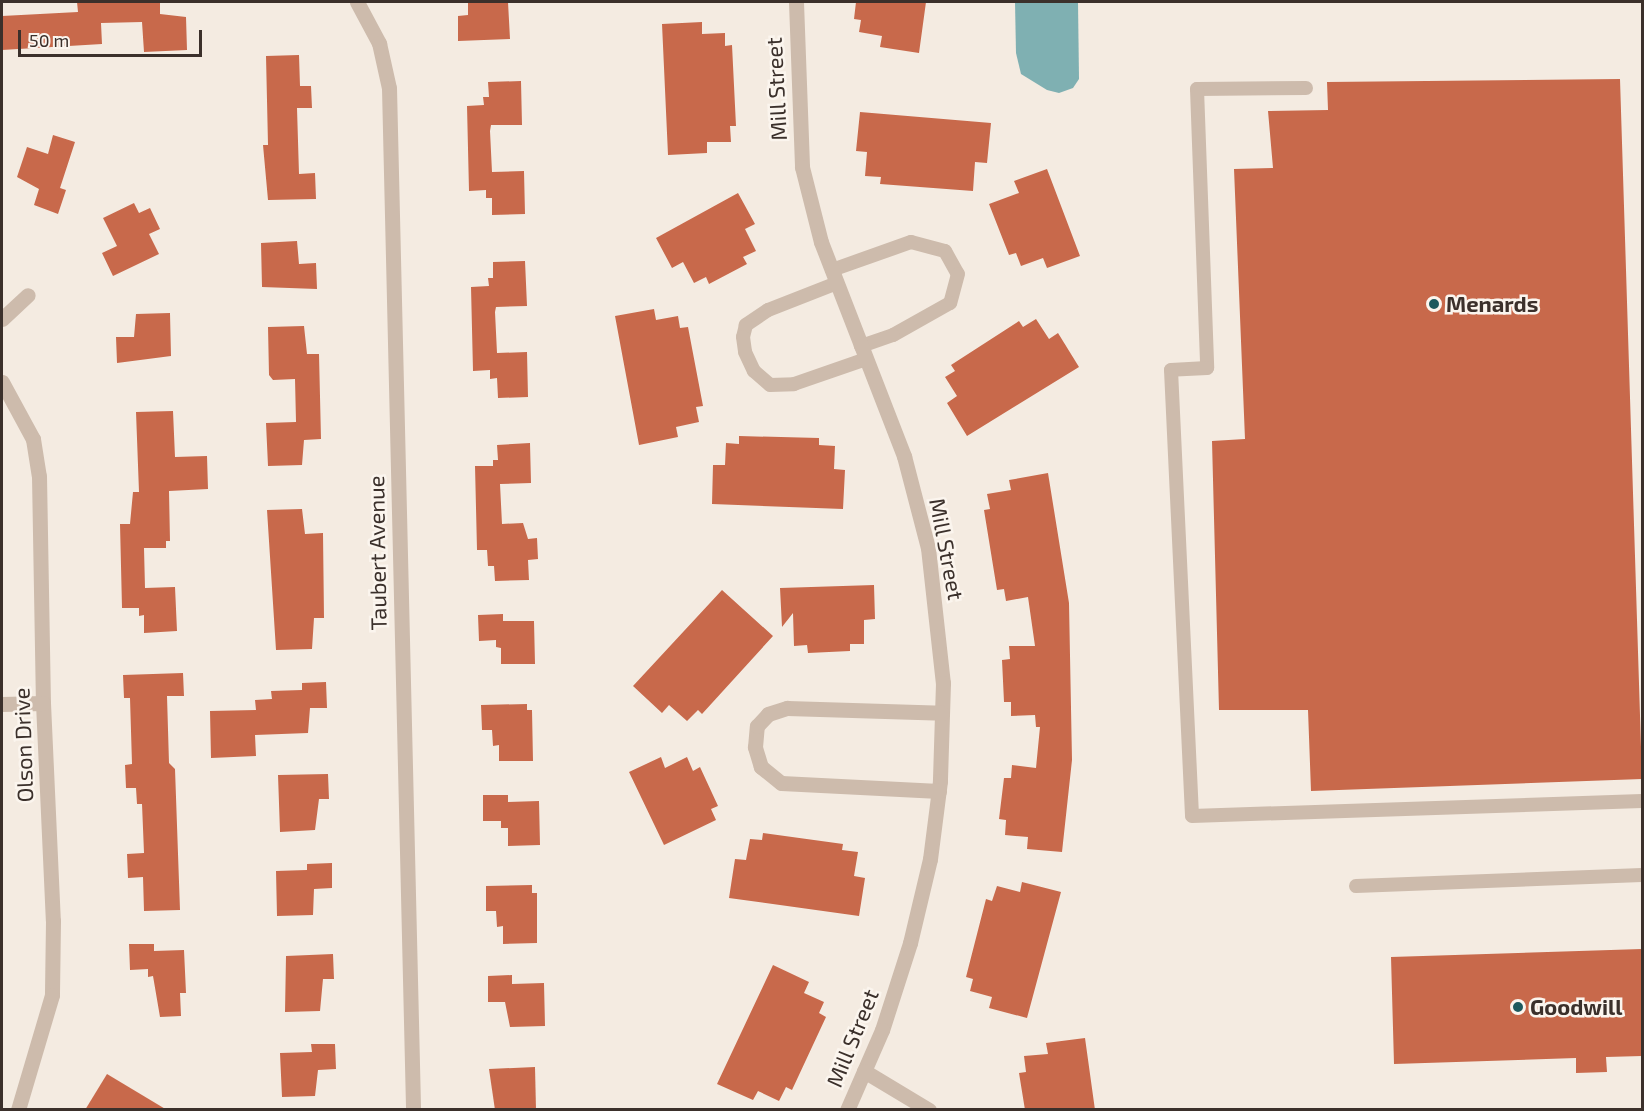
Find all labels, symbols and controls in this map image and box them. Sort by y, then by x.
scale bar [21,18,206,56]
text: 50 m [29,29,69,51]
street label: Mill Street [760,36,792,142]
place label: Menards [1446,291,1538,317]
marker: Menards [1427,297,1441,311]
street label: Taubert Avenue [362,475,392,631]
street label: Mill Street [924,496,970,602]
street label: Olson Drive [8,687,38,803]
street label: Mill Street [820,985,884,1091]
place label: Goodwill [1530,994,1623,1020]
marker: Goodwill [1511,1000,1525,1014]

